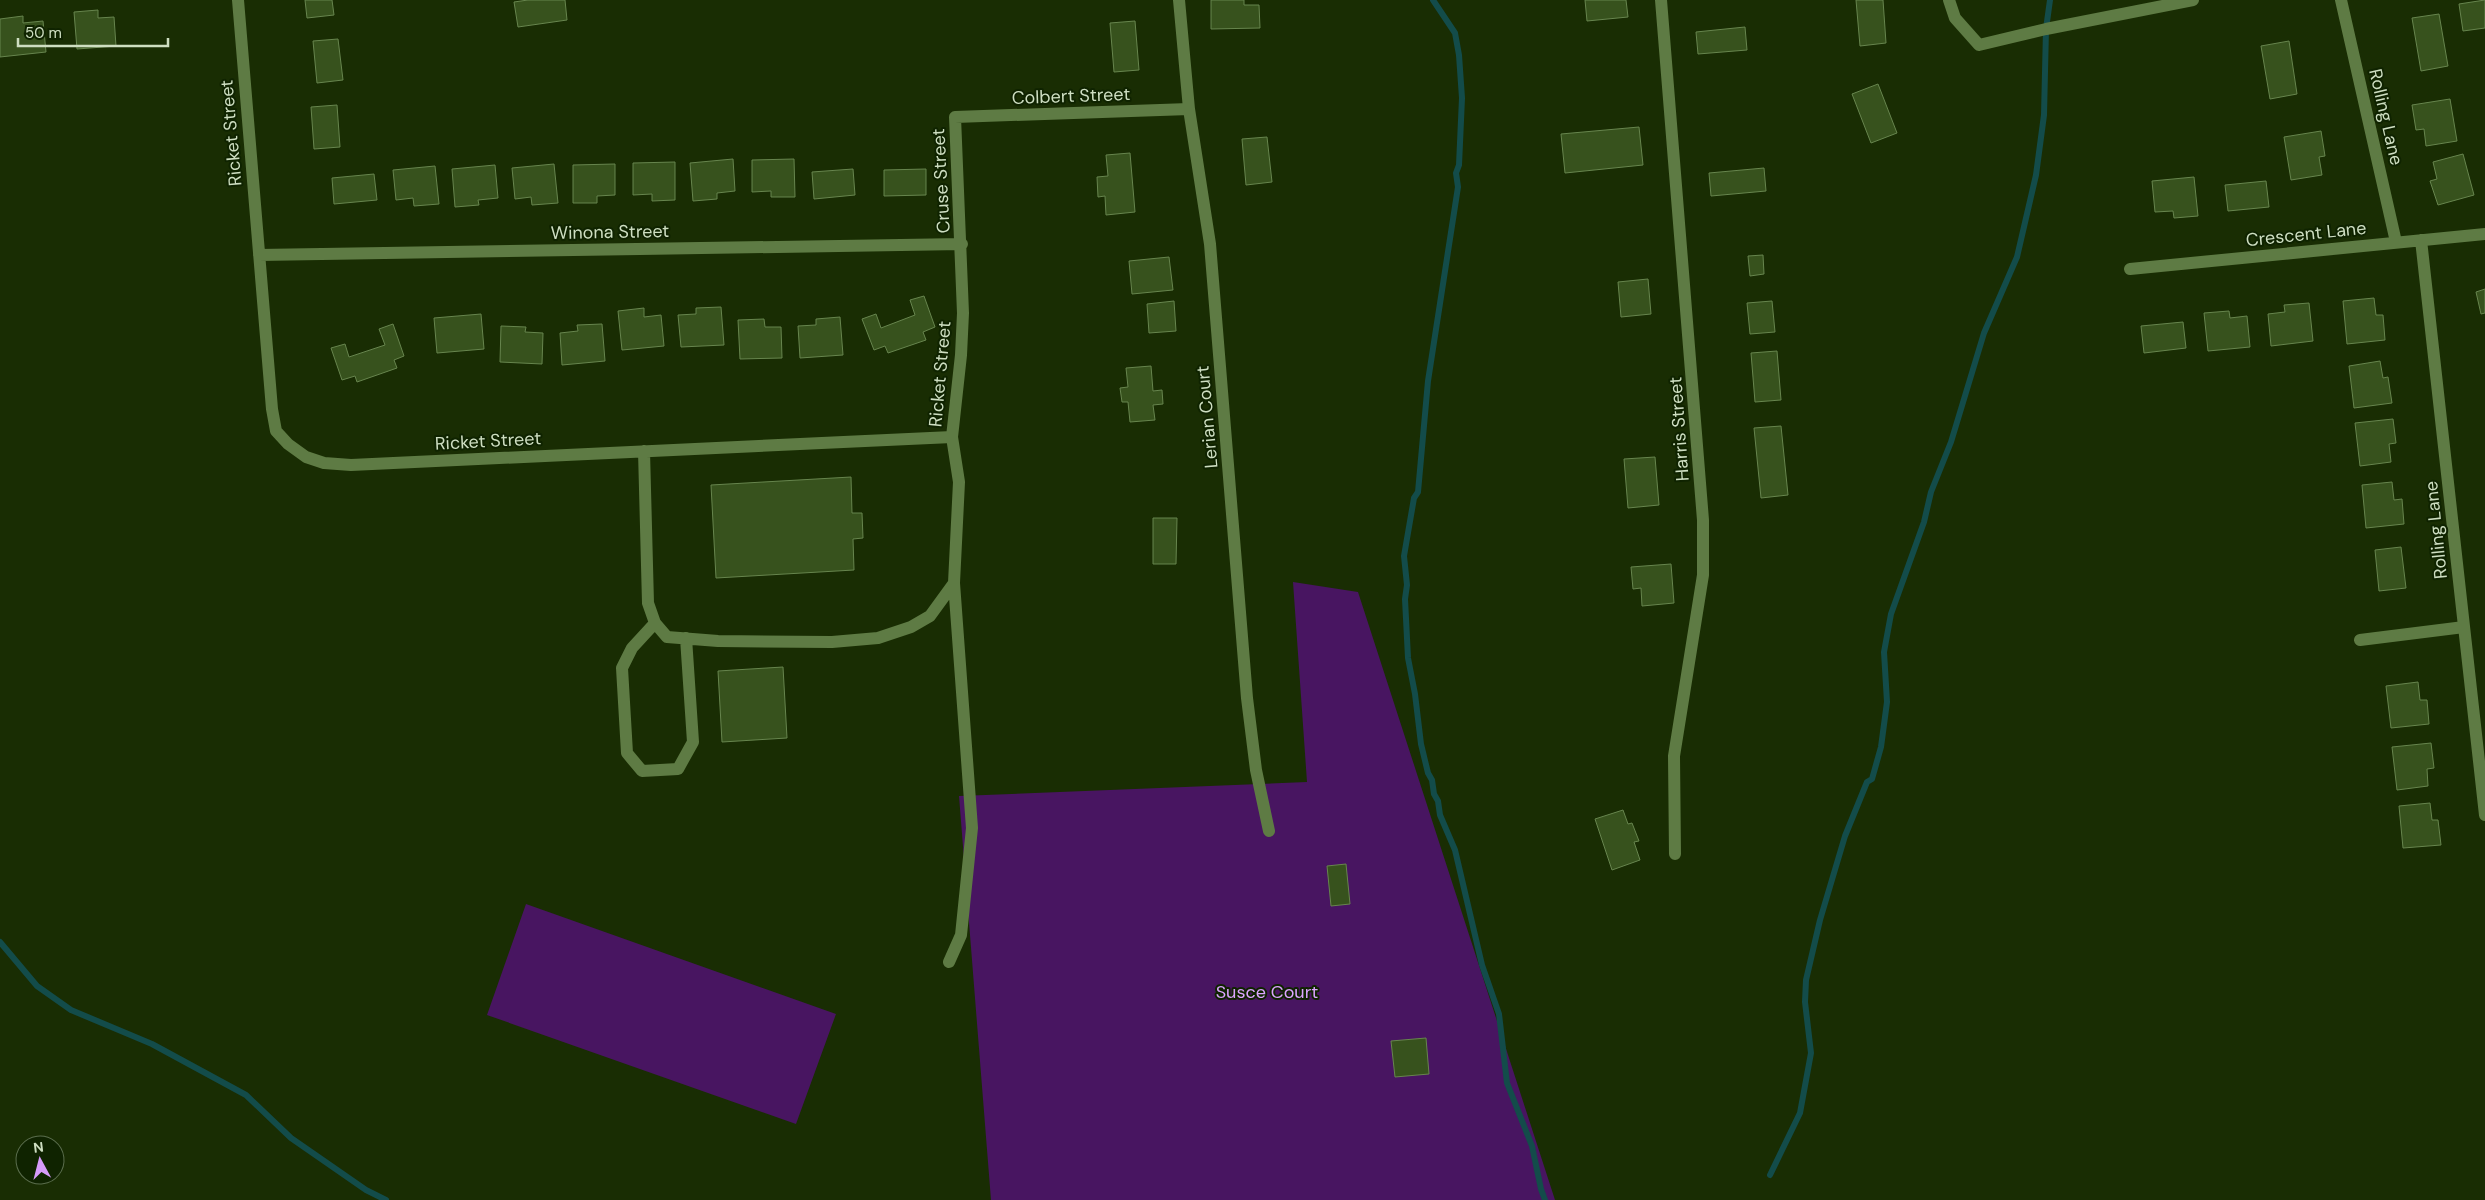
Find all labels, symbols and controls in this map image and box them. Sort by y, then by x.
scale bar [18,15,168,47]
text: 50 m [25,23,62,43]
street label: Rolling Lane [2363,66,2409,168]
street label: Ricket Street [214,79,248,187]
street label: Colbert Street [1011,82,1131,110]
street label: Cruse Street [926,128,956,234]
street label: Crescent Lane [2245,216,2367,252]
street label: Winona Street [550,219,670,245]
street label: Ricket Street [923,320,957,428]
street label: Lerian Court [1191,365,1223,469]
street label: Harris Street [1663,376,1695,482]
street label: Ricket Street [434,426,542,456]
street label: Rolling Lane [2419,480,2453,580]
park label: Susce Court [1216,980,1318,1004]
north arrow [15,1135,65,1185]
text: N [32,1138,45,1157]

